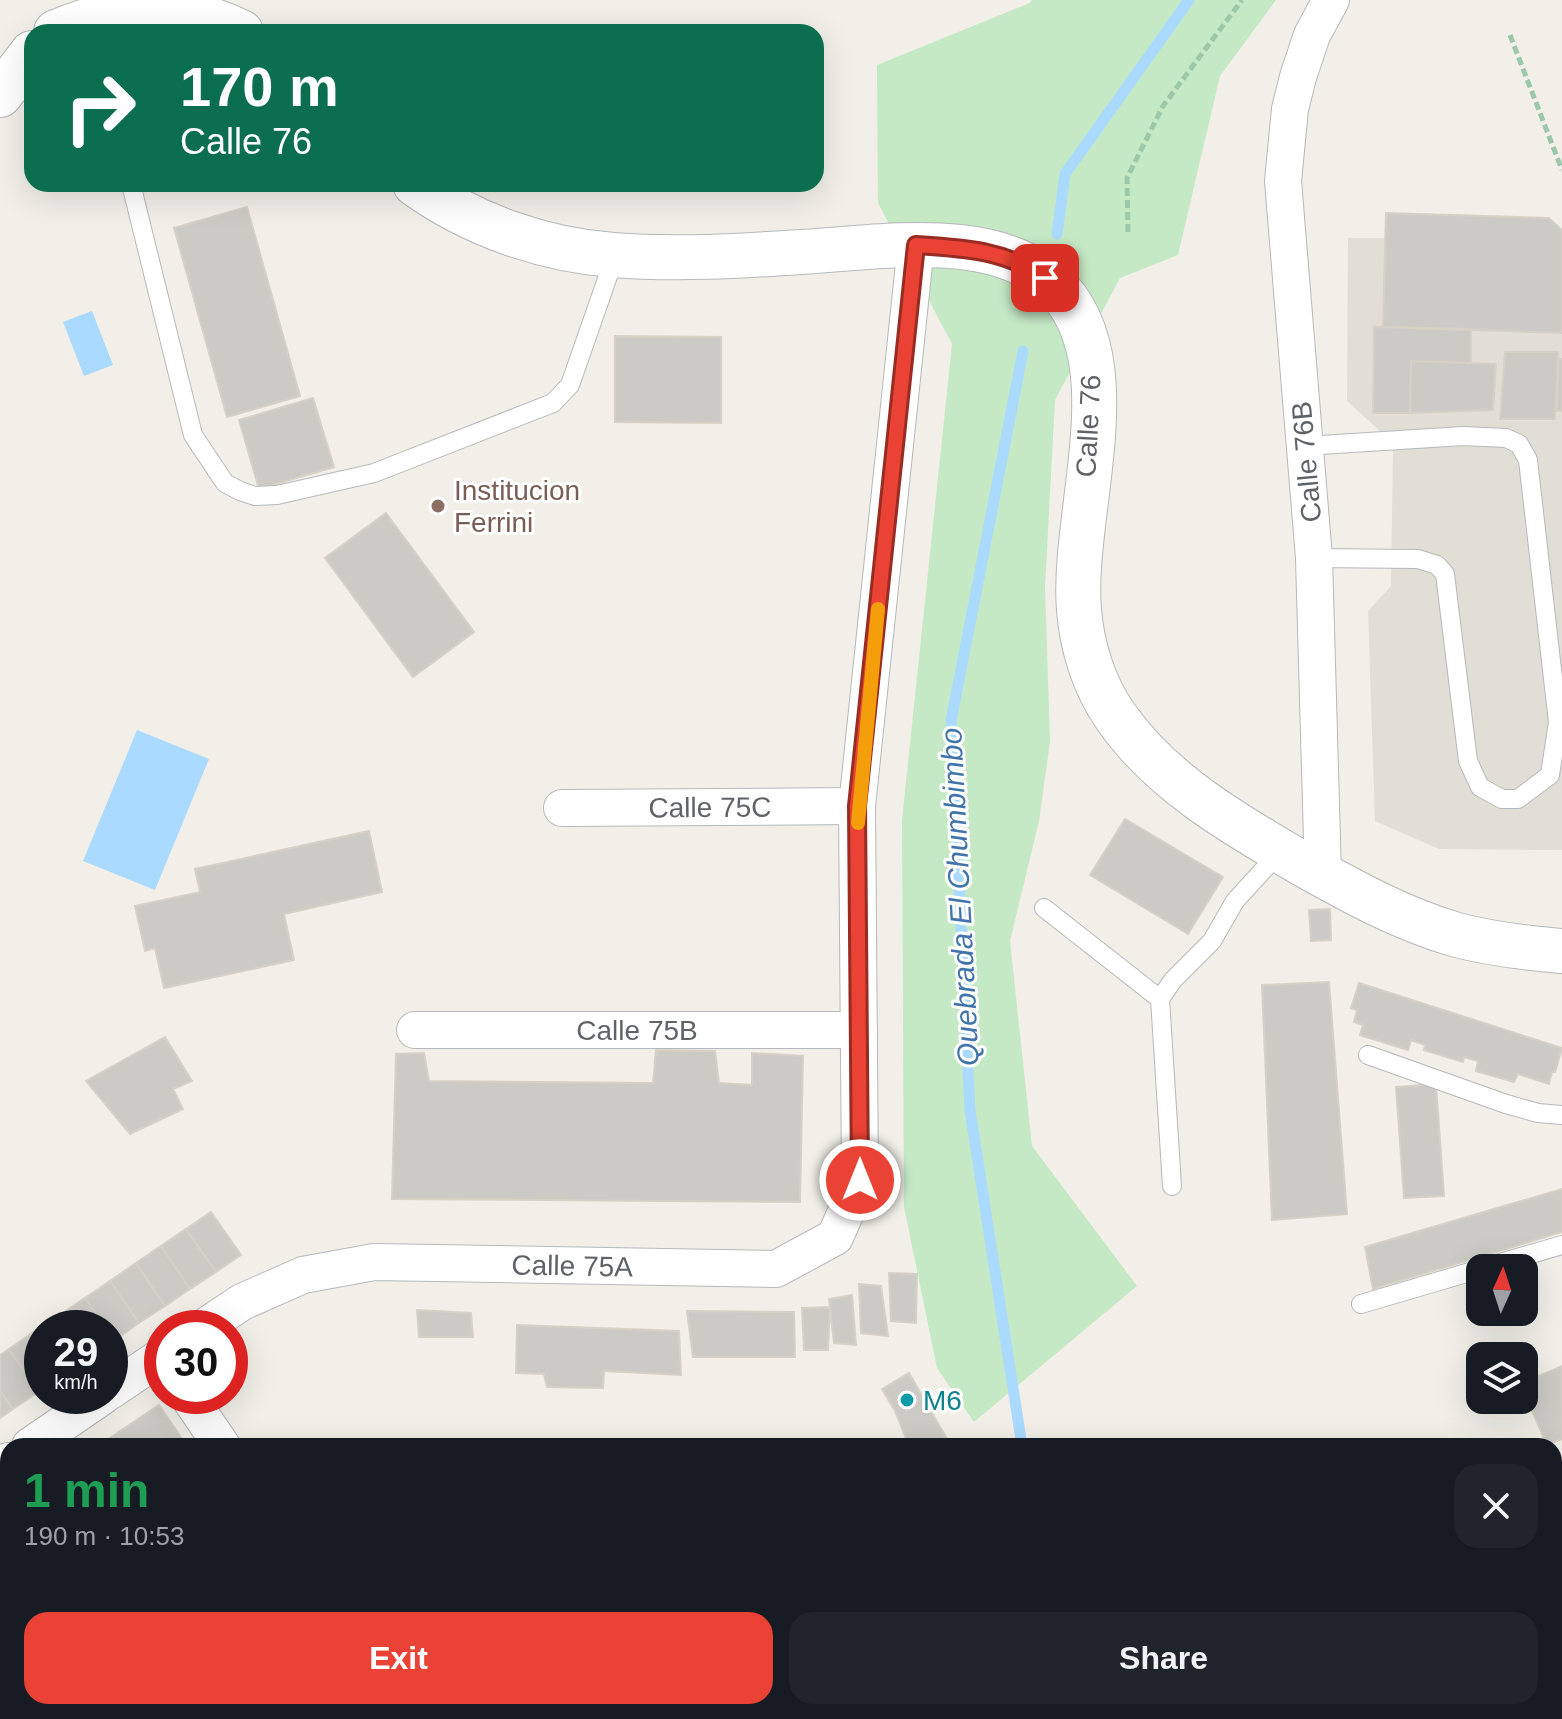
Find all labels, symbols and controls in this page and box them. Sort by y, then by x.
text: 170 m [180,55,339,118]
icon: right [48,56,152,160]
text: Calle 76 [180,121,312,162]
pin [1011,244,1079,312]
icon: arrive [1023,256,1067,300]
street label: Calle 76 [1070,374,1107,478]
street label: Calle 76B [1286,400,1327,524]
place label: Institucion Ferrini [454,475,580,538]
marker: Institucion Ferrini [429,497,447,515]
water label: Quebrada El Chumbimbo [934,727,985,1067]
street label: Calle 75C [648,792,772,823]
street label: Calle 75B [576,1015,698,1046]
position arrow [818,1138,902,1222]
street label: Calle 75A [511,1249,634,1283]
north arrow [1466,1254,1538,1326]
map controls [1466,1254,1538,1414]
speed limit sign: 30 [144,1310,248,1414]
text: 29 [54,1330,98,1374]
button: layers [1466,1342,1538,1414]
text: km/h [54,1371,98,1393]
place label: M6 [923,1385,962,1416]
marker: M6 [898,1391,916,1409]
text: 1 min [24,1464,149,1517]
button: close [1454,1464,1538,1548]
text: 190 m · 10:53 [24,1521,184,1551]
button: Exit [24,1612,773,1704]
button: Share [789,1612,1538,1704]

